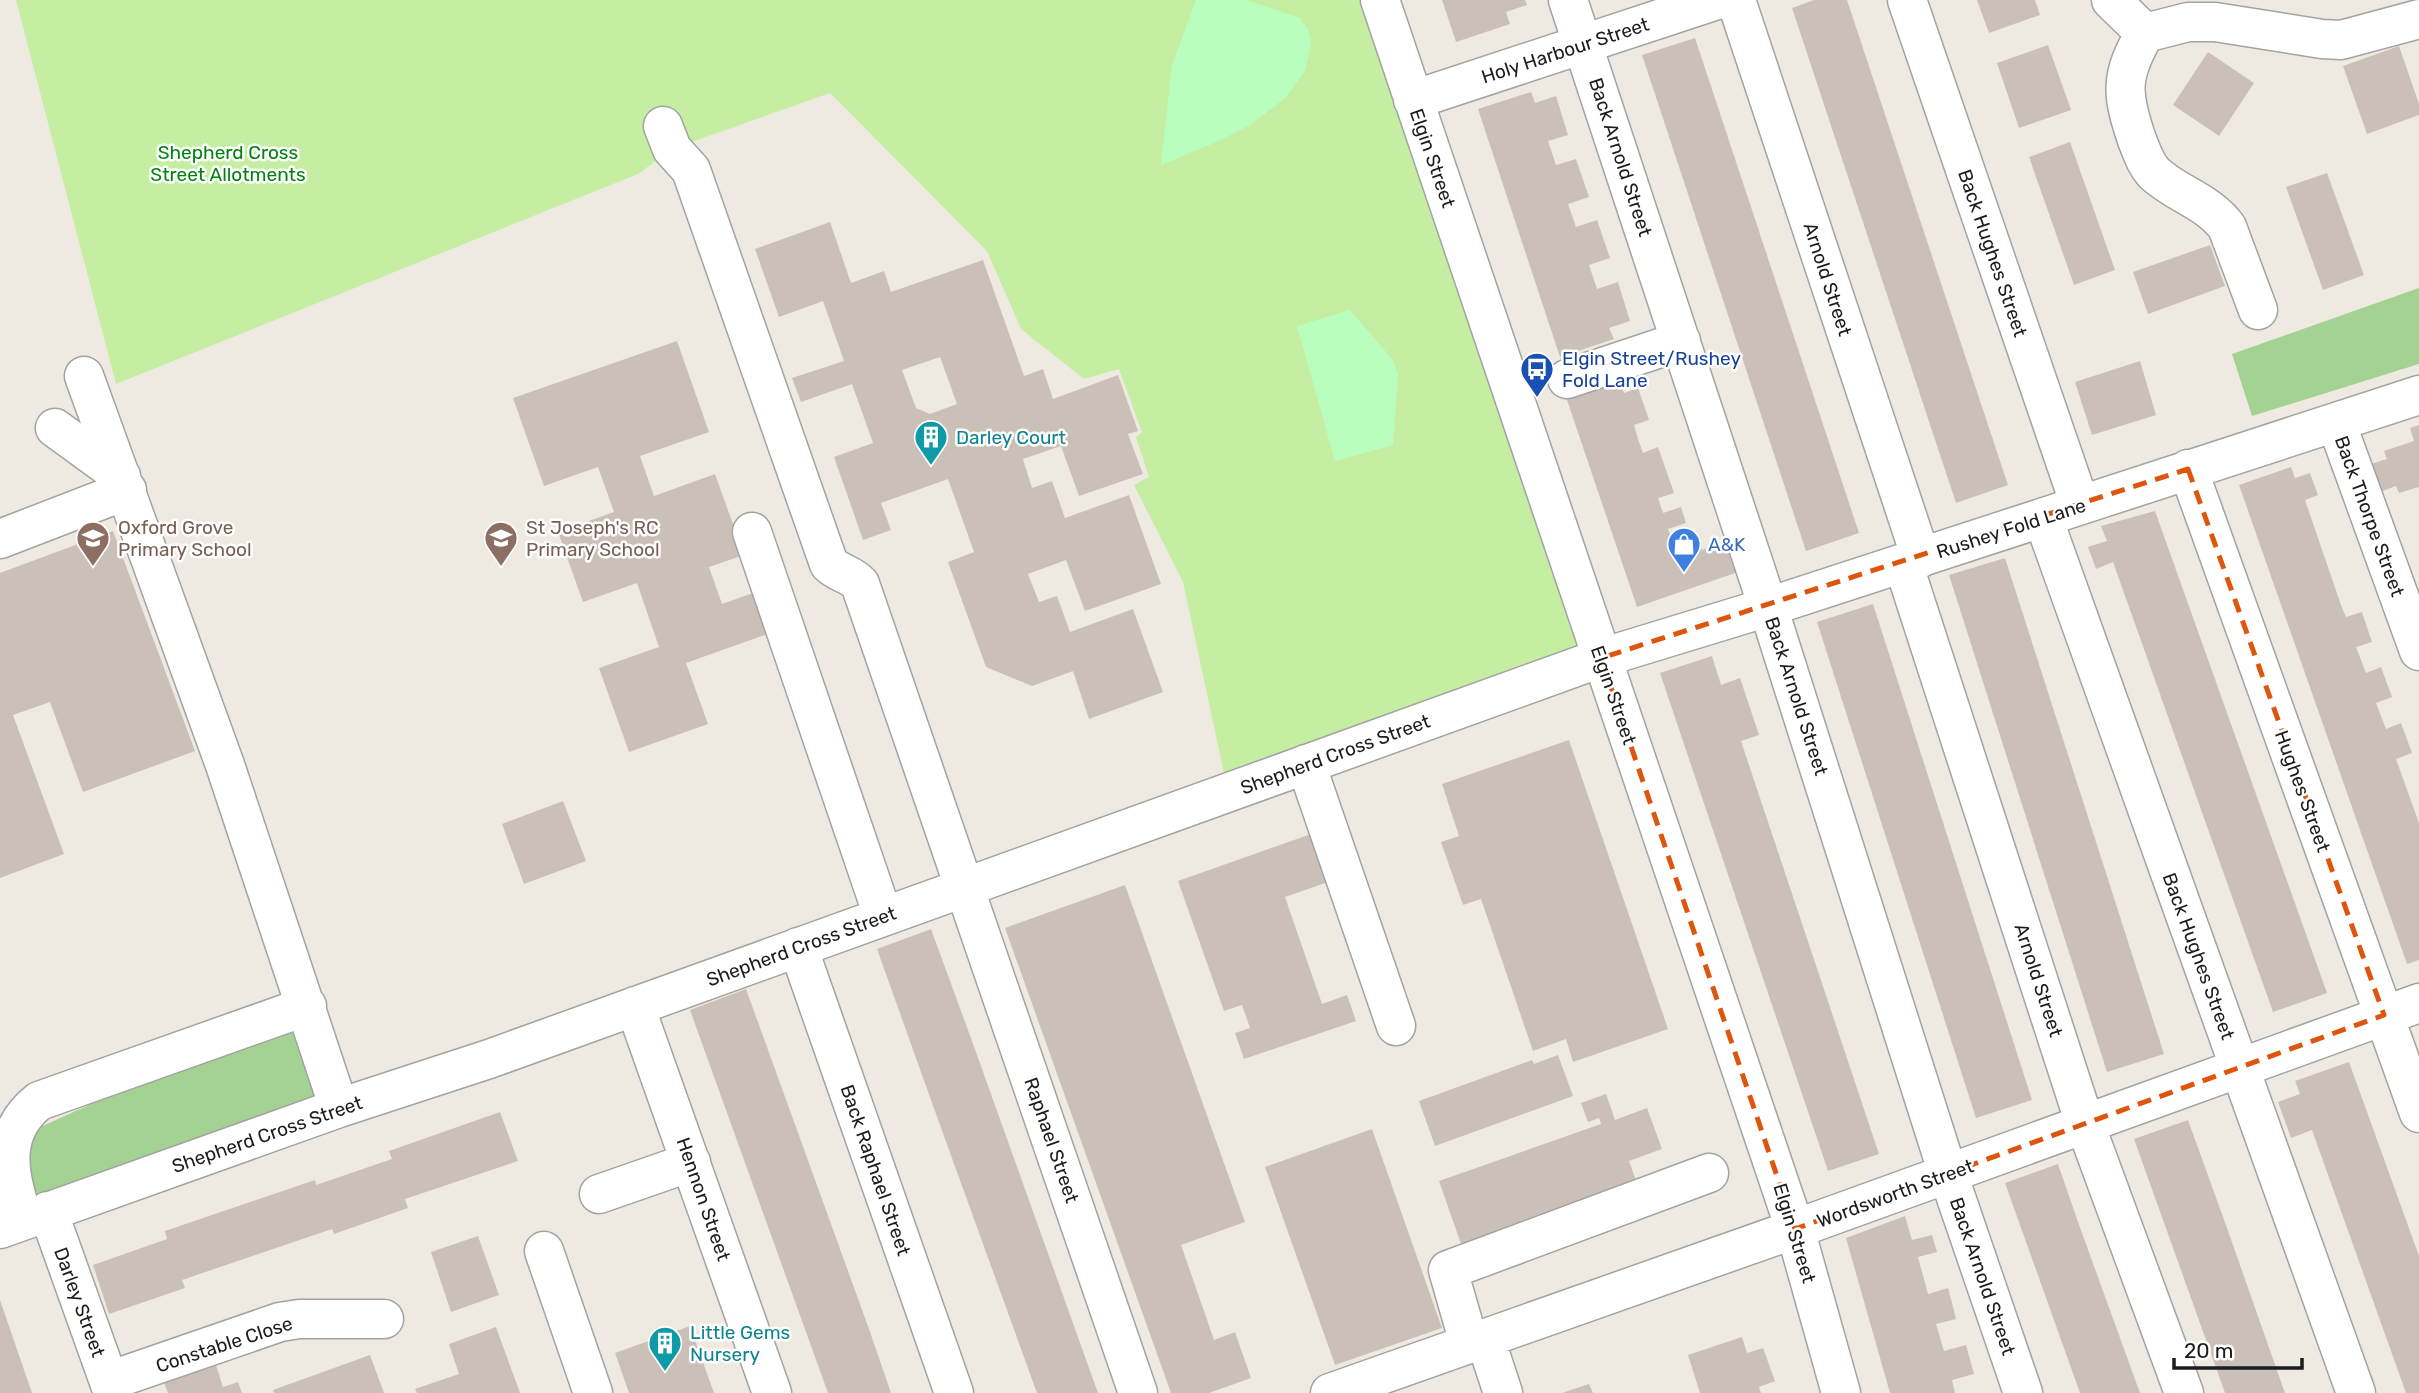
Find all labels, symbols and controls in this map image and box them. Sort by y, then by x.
street label: Holy Harbour Street [1478,12,1652,88]
street label: Back Arnold Street [1584,75,1657,240]
street label: Elgin Street [1405,106,1460,211]
park label: Shepherd Cross Street Allotments [150,141,306,186]
street label: Back Hughes Street [1953,166,2032,341]
street label: Arnold Street [1798,220,1857,339]
place label: Elgin Street/Rushey Fold Lane [1562,347,1741,392]
bus stop icon: Elgin Street/Rushey Fold Lane [1518,350,1556,399]
building icon: Darley Court [912,418,950,467]
place label: Darley Court [956,426,1067,449]
street label: Back Thorpe Street [2330,433,2409,600]
street label: Rushey Fold Lane [1934,493,2089,563]
place label: Oxford Grove Primary School [118,516,252,561]
place label: St Joseph's RC Primary School [526,516,660,561]
school or university icon: Oxford Grove Primary School [74,519,112,568]
school or university icon: St Joseph's RC Primary School [482,519,520,568]
shop icon: A&K [1665,525,1703,574]
place label: A&K [1708,533,1746,556]
street label: Back Arnold Street [1760,614,1833,779]
street label: Elgin Street [1586,643,1641,748]
street label: Shepherd Cross Street [1237,709,1434,799]
street label: Hughes Street [2270,727,2335,856]
street label: Back Hughes Street [2158,870,2240,1043]
street label: Shepherd Cross Street [703,901,900,991]
street label: Arnold Street [2009,921,2068,1040]
street label: Raphael Street [1019,1074,1084,1206]
street label: Back Raphael Street [835,1082,916,1259]
street label: Shepherd Cross Street [169,1091,366,1178]
street label: Hennon Street [672,1134,736,1265]
street label: Wordsworth Street [1814,1154,1977,1233]
street label: Elgin Street [1768,1180,1821,1286]
street label: Back Arnold Street [1945,1194,2020,1359]
street label: Darley Street [49,1244,110,1361]
street label: Constable Close [153,1312,295,1377]
place label: Little Gems Nursery [690,1321,790,1366]
building icon: Little Gems Nursery [646,1324,684,1373]
scale bar [2174,1326,2302,1370]
text: 20 m [2184,1338,2233,1363]

